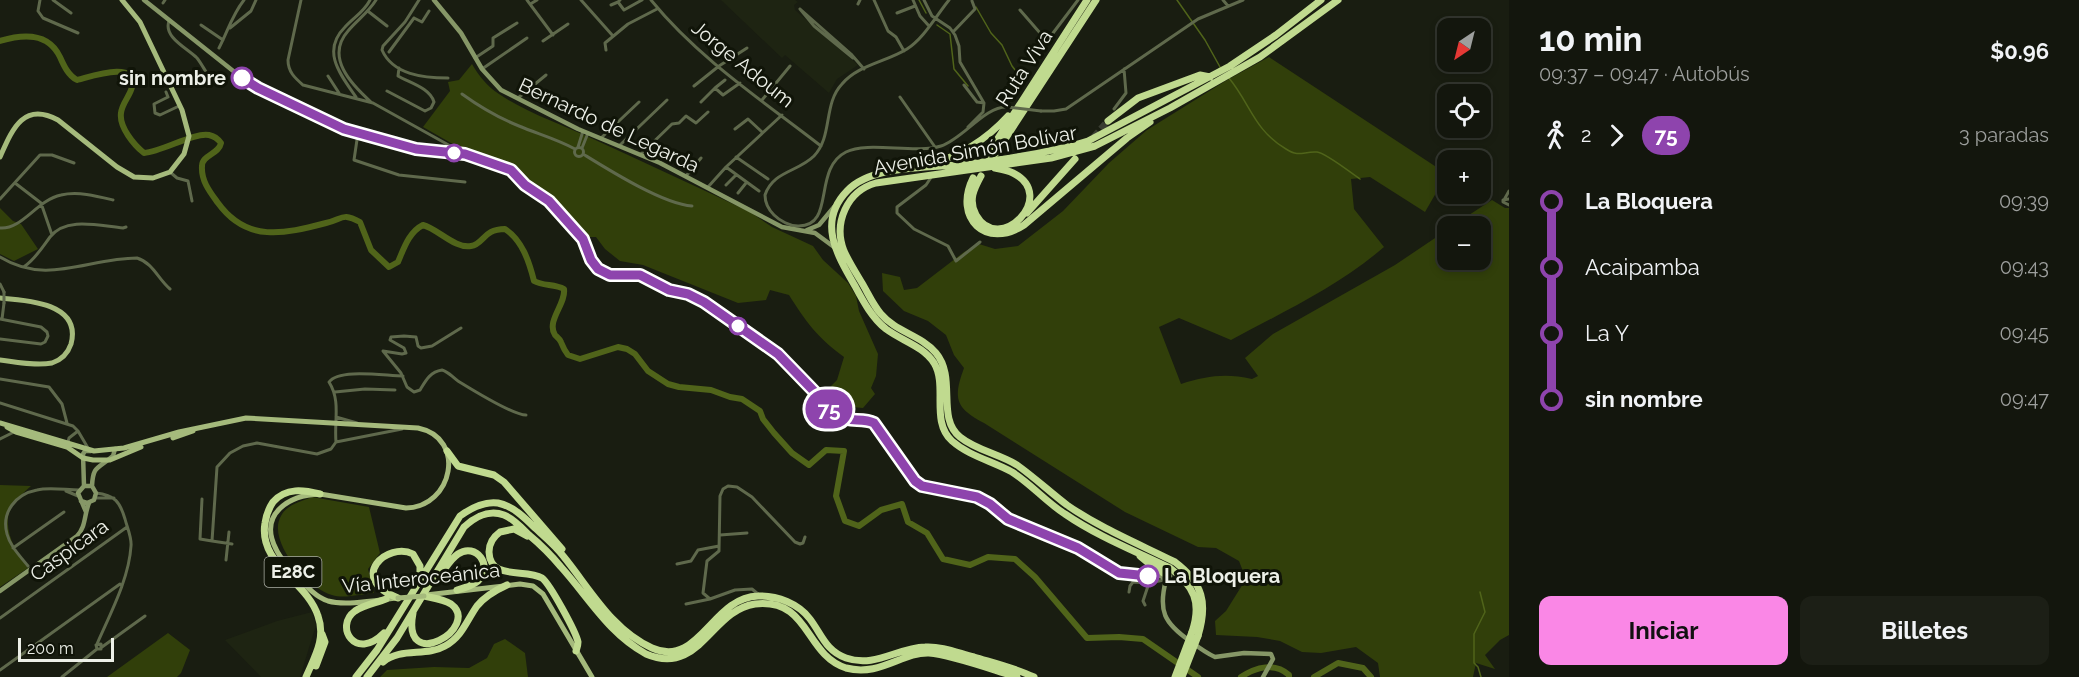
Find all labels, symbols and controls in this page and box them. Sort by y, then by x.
street label: Jorge Adoum [687,15,799,113]
north arrow [1437,18,1491,72]
map controls [1437,18,1491,270]
text: 10 min [1539,20,1643,59]
street label: Ruta Viva [991,25,1057,111]
text: $0.96 [1990,38,2049,64]
text: 09:37 – 09:47 · Autobús [1539,62,1750,86]
place label: sin nombre [119,66,226,90]
marker: sin nombre [231,67,253,89]
street label: Bernardo de Legarda [515,73,703,177]
button: locate [1437,84,1491,138]
icon: walk [1539,119,1572,152]
icon: forward [1600,119,1633,152]
street label: Avenida Simón Bolívar [871,120,1079,180]
text: 2 [1581,123,1591,147]
text: 75 [1654,123,1678,148]
text: 3 paradas [1959,123,2049,147]
unlabelled marker [445,144,463,162]
button: + [1437,150,1491,204]
text: La Bloquera [1585,188,1713,214]
text: 09:39 [1999,189,2049,213]
button: − [1437,216,1491,270]
text: Acaipamba [1585,254,1700,280]
text: 09:43 [2000,255,2049,279]
unlabelled marker [729,317,747,335]
text: La Y [1585,320,1629,346]
text: 09:45 [1999,321,2049,345]
text: sin nombre [1585,386,1703,412]
text: 09:47 [2000,387,2049,411]
line badge: 75 [802,390,856,428]
text: 75 [817,397,841,422]
street label: Caspicara [25,514,113,586]
road number: E28C [264,557,322,587]
street label: Vía Interoceánica [341,558,501,598]
place label: La Bloquera [1164,564,1280,588]
marker: La Bloquera [1137,565,1159,587]
button: Iniciar [1539,596,1788,665]
button: Billetes [1800,596,2049,665]
scale bar [18,635,114,662]
text: 200 m [27,639,74,658]

